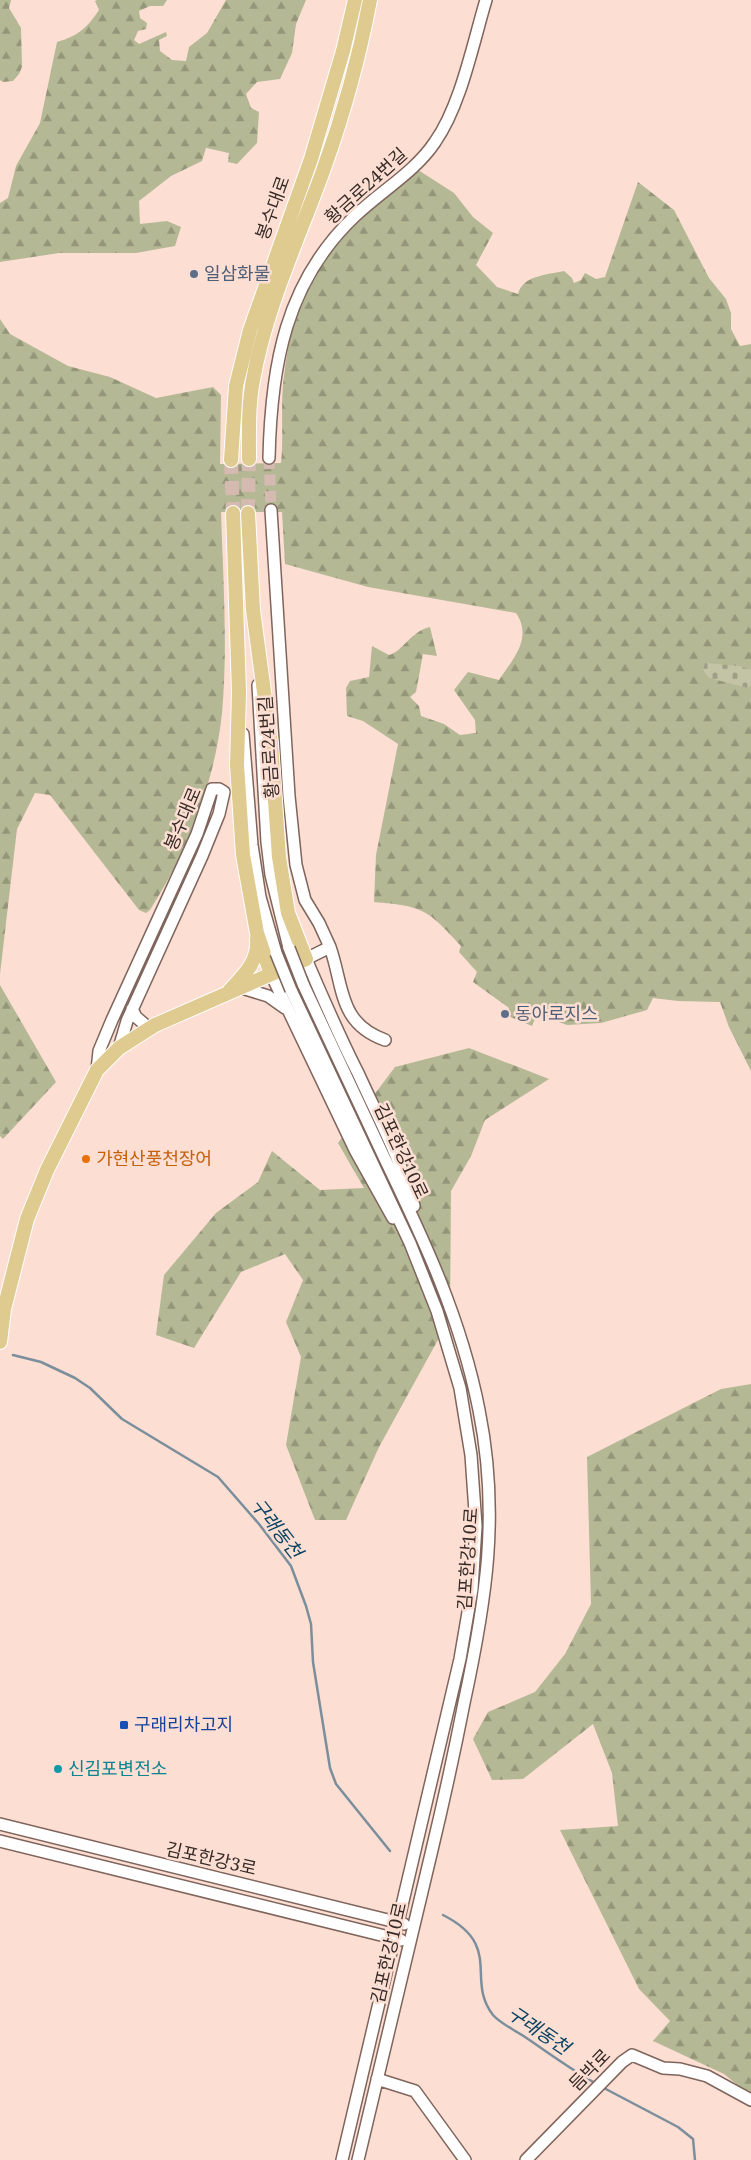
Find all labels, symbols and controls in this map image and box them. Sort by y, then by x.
street label: 황금로24번길 [319,142,412,229]
street label: 봉수대로 [249,172,295,243]
place label: 일삼화물 [204,261,270,285]
marker: 일삼화물 [188,268,200,280]
street label: 황금로24번길 [252,695,284,799]
street label: 봉수대로 [158,783,206,854]
place label: 동아로지스 [515,1001,598,1025]
marker: 동아로지스 [499,1008,511,1020]
street label: 김포한강10로 [369,1099,435,1202]
place label: 가현산풍천장어 [96,1146,212,1170]
marker: 가현산풍천장어 [80,1153,92,1165]
water label: 구래동천 [245,1492,310,1565]
street label: 김포한강10로 [451,1507,483,1611]
place label: 구래리차고지 [134,1712,233,1736]
marker: 구래리차고지 [118,1719,130,1731]
place label: 신김포변전소 [68,1756,167,1780]
marker: 신김포변전소 [52,1763,64,1775]
street label: 김포한강3로 [163,1836,259,1880]
street label: 김포한강10로 [365,1900,411,2006]
water label: 구래동천 [503,2000,577,2061]
street label: 듬박로 [563,2043,615,2096]

